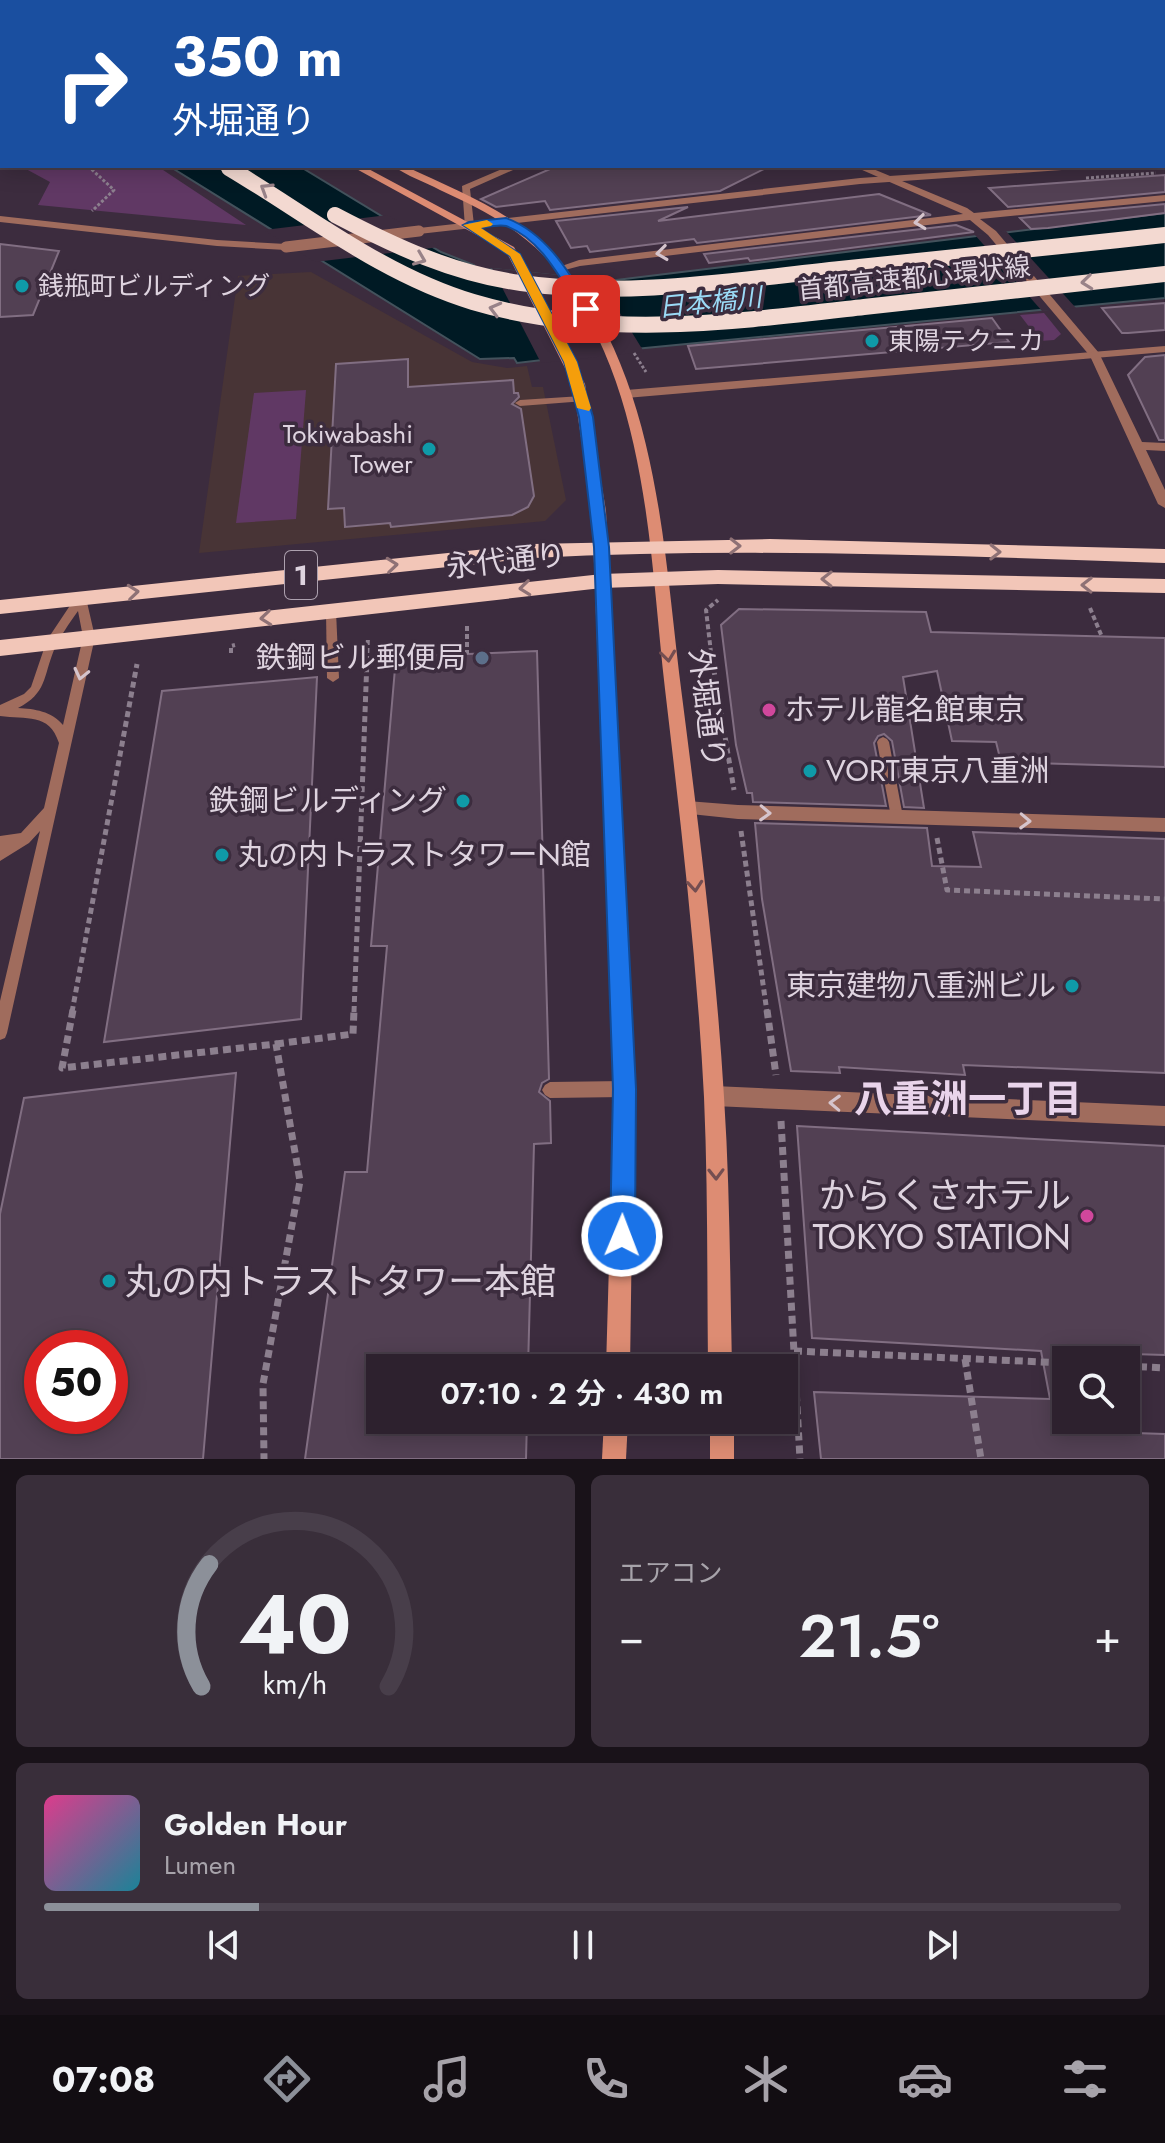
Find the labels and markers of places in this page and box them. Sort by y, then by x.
place label: 銭瓶町ビルディング [38,267,270,305]
pin [552,275,620,343]
marker: 銭瓶町ビルディング [13,277,31,295]
place label: 東陽テクニカ [888,322,1044,360]
marker: 東陽テクニカ [863,332,881,350]
place label: Tokiwabashi Tower [283,415,413,483]
marker: Tokiwabashi Tower [420,440,438,458]
place label: 鉄鋼ビル郵便局 [256,636,466,679]
marker: 鉄鋼ビル郵便局 [473,649,491,667]
place label: ホテル龍名館東京 [785,688,1025,731]
marker: ホテル龍名館東京 [760,701,778,719]
place label: VORT東京八重洲 [826,749,1050,792]
marker: VORT東京八重洲 [801,762,819,780]
place label: 鉄鋼ビルディング [209,779,447,822]
marker: 鉄鋼ビルディング [454,792,472,810]
place label: 丸の内トラストタワーN館 [238,833,591,876]
marker: 丸の内トラストタワーN館 [213,846,231,864]
place label: 東京建物八重洲ビル [786,964,1056,1007]
marker: 東京建物八重洲ビル [1063,977,1081,995]
place label: からくさホテル TOKYO STATION [813,1169,1071,1262]
marker: からくさホテル TOKYO STATION [1078,1207,1096,1225]
place label: 丸の内トラストタワー本館 [125,1255,556,1307]
marker: 丸の内トラストタワー本館 [100,1272,118,1290]

